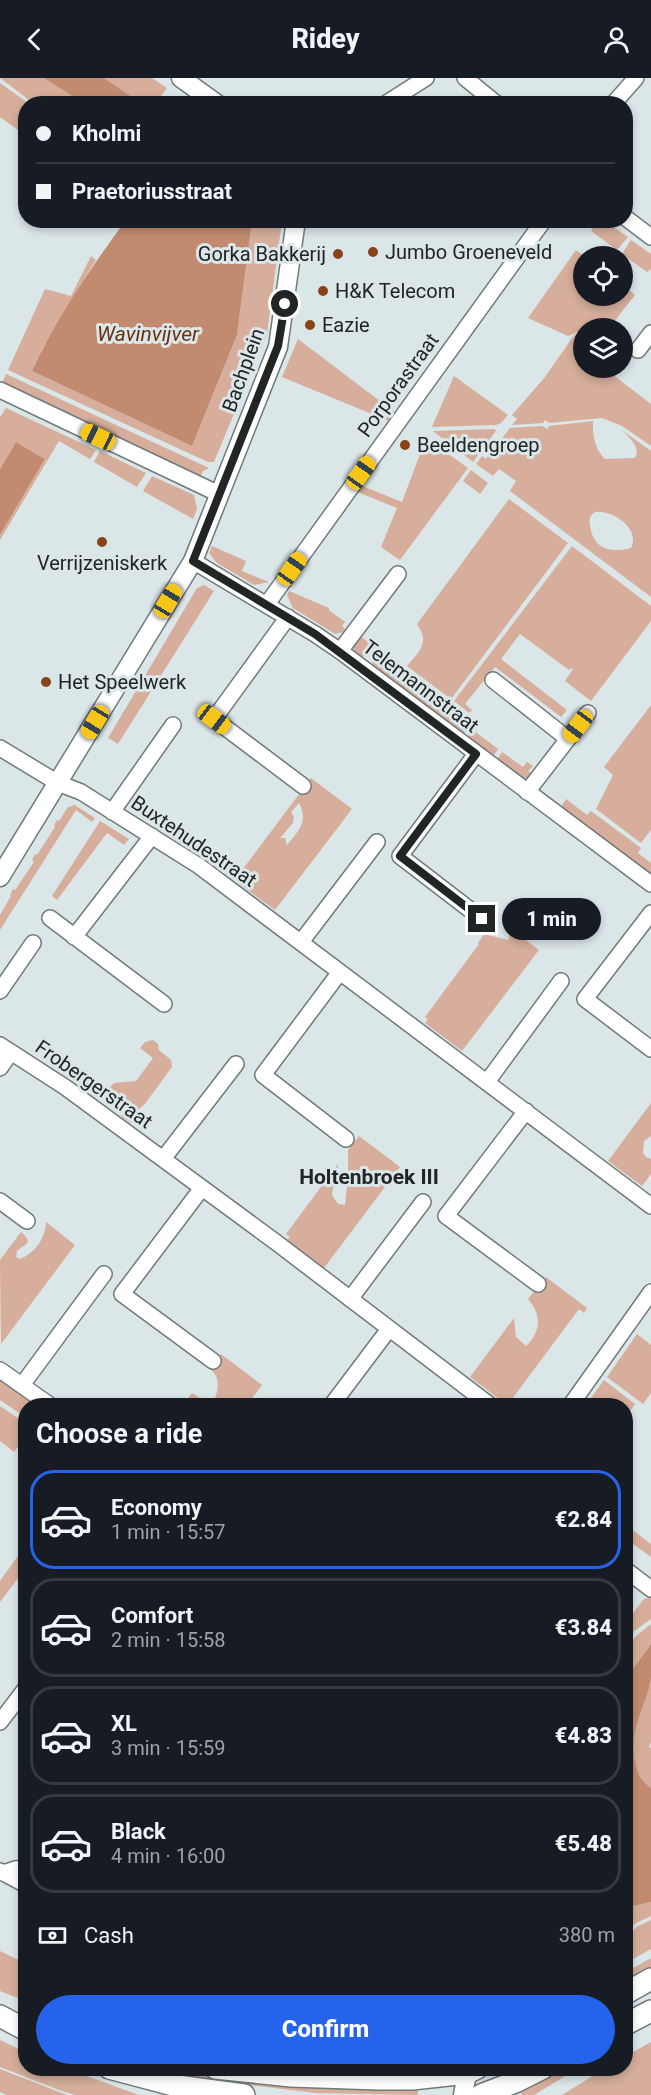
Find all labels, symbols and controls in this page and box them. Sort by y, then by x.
icon: back [18,23,51,56]
text: Ridey [291,23,360,55]
icon: person [600,23,633,56]
text: Kholmi [72,121,141,146]
text: Praetoriusstraat [72,179,232,204]
place label: Jumbo Groeneveld [385,240,552,264]
place label: Gorka Bakkerij [198,242,326,266]
marker: Jumbo Groeneveld [366,245,380,259]
map controls [573,246,633,378]
button: locate [573,246,633,306]
marker: Gorka Bakkerij [331,247,345,261]
place label: H&K Telecom [335,279,455,303]
marker: H&K Telecom [316,284,330,298]
route start [271,290,298,317]
place label: Eazie [322,313,370,337]
marker: Eazie [303,318,317,332]
button: layers [573,318,633,378]
water label: Wavinvijver [97,322,200,346]
street label: Bachplein [217,325,269,415]
street label: Porporastraat [352,329,444,441]
car [78,421,118,453]
place label: Beeldengroep [417,433,540,457]
marker: Beeldengroep [398,438,412,452]
car [343,453,379,493]
marker: Verrijzeniskerk [95,535,109,549]
car [274,549,310,589]
place label: Verrijzeniskerk [37,551,168,575]
car [151,581,185,621]
street label: Telemannstraat [358,635,484,737]
place label: Het Speelwerk [58,670,187,694]
marker: Het Speelwerk [39,675,53,689]
car [194,701,234,737]
car [78,702,112,742]
car [560,706,596,746]
street label: Buxtehudestraat [127,790,261,892]
callout: 1 min [503,898,602,940]
route end [468,905,495,932]
text: 1 min [526,907,577,931]
street label: Frobergerstraat [31,1035,157,1133]
district label: Holtenbroek III [299,1165,439,1189]
text: Choose a ride [36,1418,202,1450]
icon: car [39,1493,93,1547]
text: Economy [111,1495,202,1520]
text: €2.84 [555,1507,612,1532]
text: 1 min · 15:57 [111,1520,226,1544]
icon: car [39,1601,93,1655]
text: Comfort [111,1603,193,1628]
text: €3.84 [555,1615,612,1640]
text: 2 min · 15:58 [111,1628,226,1652]
icon: car [39,1709,93,1763]
text: XL [111,1711,137,1736]
text: €4.83 [555,1723,612,1748]
text: 3 min · 15:59 [111,1736,226,1760]
icon: car [39,1817,93,1871]
text: Black [111,1819,166,1844]
text: €5.48 [555,1831,612,1856]
text: 4 min · 16:00 [111,1844,226,1868]
icon: cash [36,1919,69,1952]
text: Cash [84,1923,134,1948]
text: 380 m [559,1923,615,1947]
button: Confirm [36,1995,615,2064]

